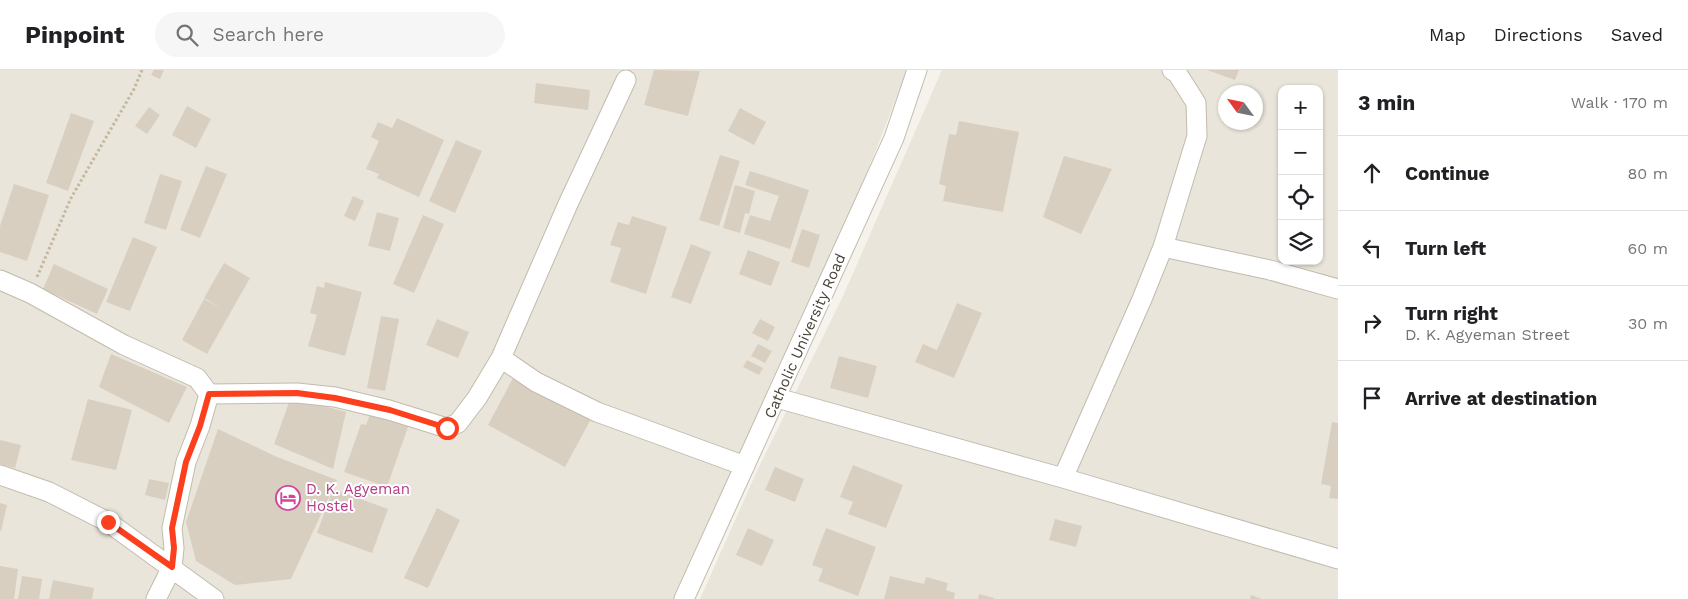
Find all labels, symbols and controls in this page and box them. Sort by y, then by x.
search box [155,12,505,57]
text: Pinpoint [25,21,125,49]
icon: search [173,21,201,49]
text: Search here [213,23,324,46]
text: Map [1429,24,1466,45]
text: Directions [1494,24,1583,45]
text: Saved [1611,24,1663,45]
north arrow [1218,85,1263,130]
map controls [1278,85,1323,265]
button: + [1278,85,1323,130]
text: 3 min [1358,90,1415,115]
text: Walk · 170 m [1571,93,1668,112]
button: − [1278,130,1323,175]
icon: ahead [1358,159,1386,187]
text: Continue [1405,162,1489,185]
text: 80 m [1627,164,1668,183]
button: locate [1278,175,1323,220]
button: layers [1278,220,1323,265]
icon: left [1358,234,1386,262]
text: Turn left [1405,237,1486,260]
text: 60 m [1628,239,1668,258]
street label: Catholic University Road [760,251,850,421]
text: Turn right [1405,302,1498,325]
icon: right [1358,309,1386,337]
text: 30 m [1628,314,1668,333]
text: D. K. Agyeman Street [1405,325,1570,344]
icon: arrive [1358,384,1386,412]
text: Arrive at destination [1405,387,1597,410]
route start [436,417,459,440]
place label: D. K. Agyeman Hostel [306,480,410,515]
hotel icon: D. K. Agyeman Hostel [275,485,301,511]
route end [97,511,120,534]

